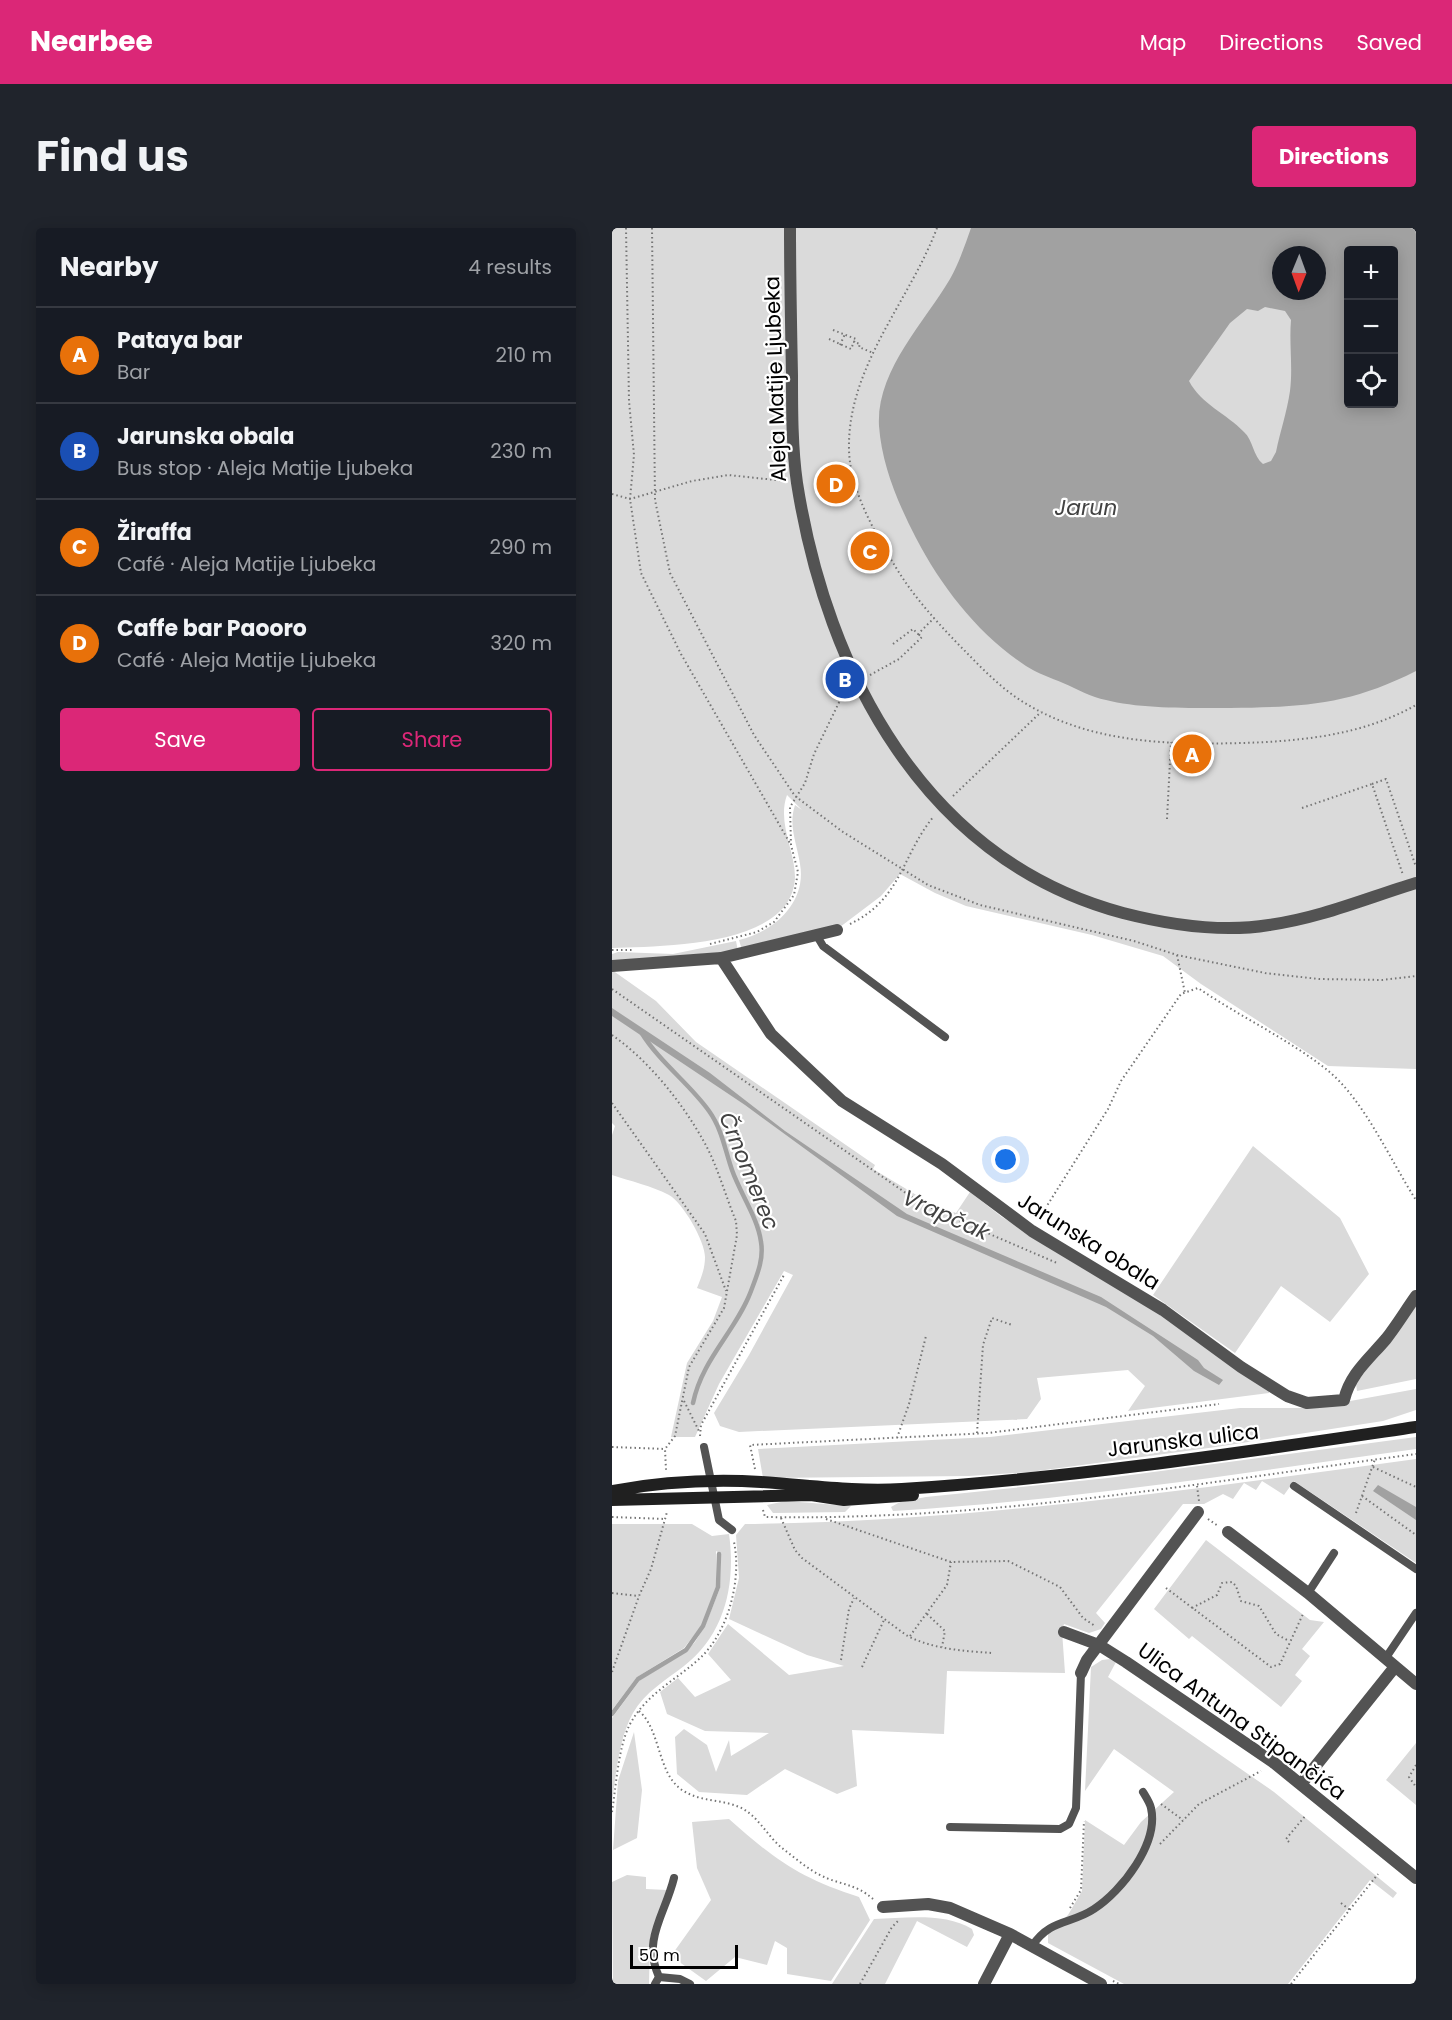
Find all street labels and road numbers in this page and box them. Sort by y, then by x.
street label: Aleja Matije Ljubeka [757,275,793,483]
street label: Jarunska obala [1012,1186,1166,1296]
street label: Jarunska ulica [1106,1416,1260,1464]
street label: Ulica Antuna Stipančića [1132,1636,1352,1806]

